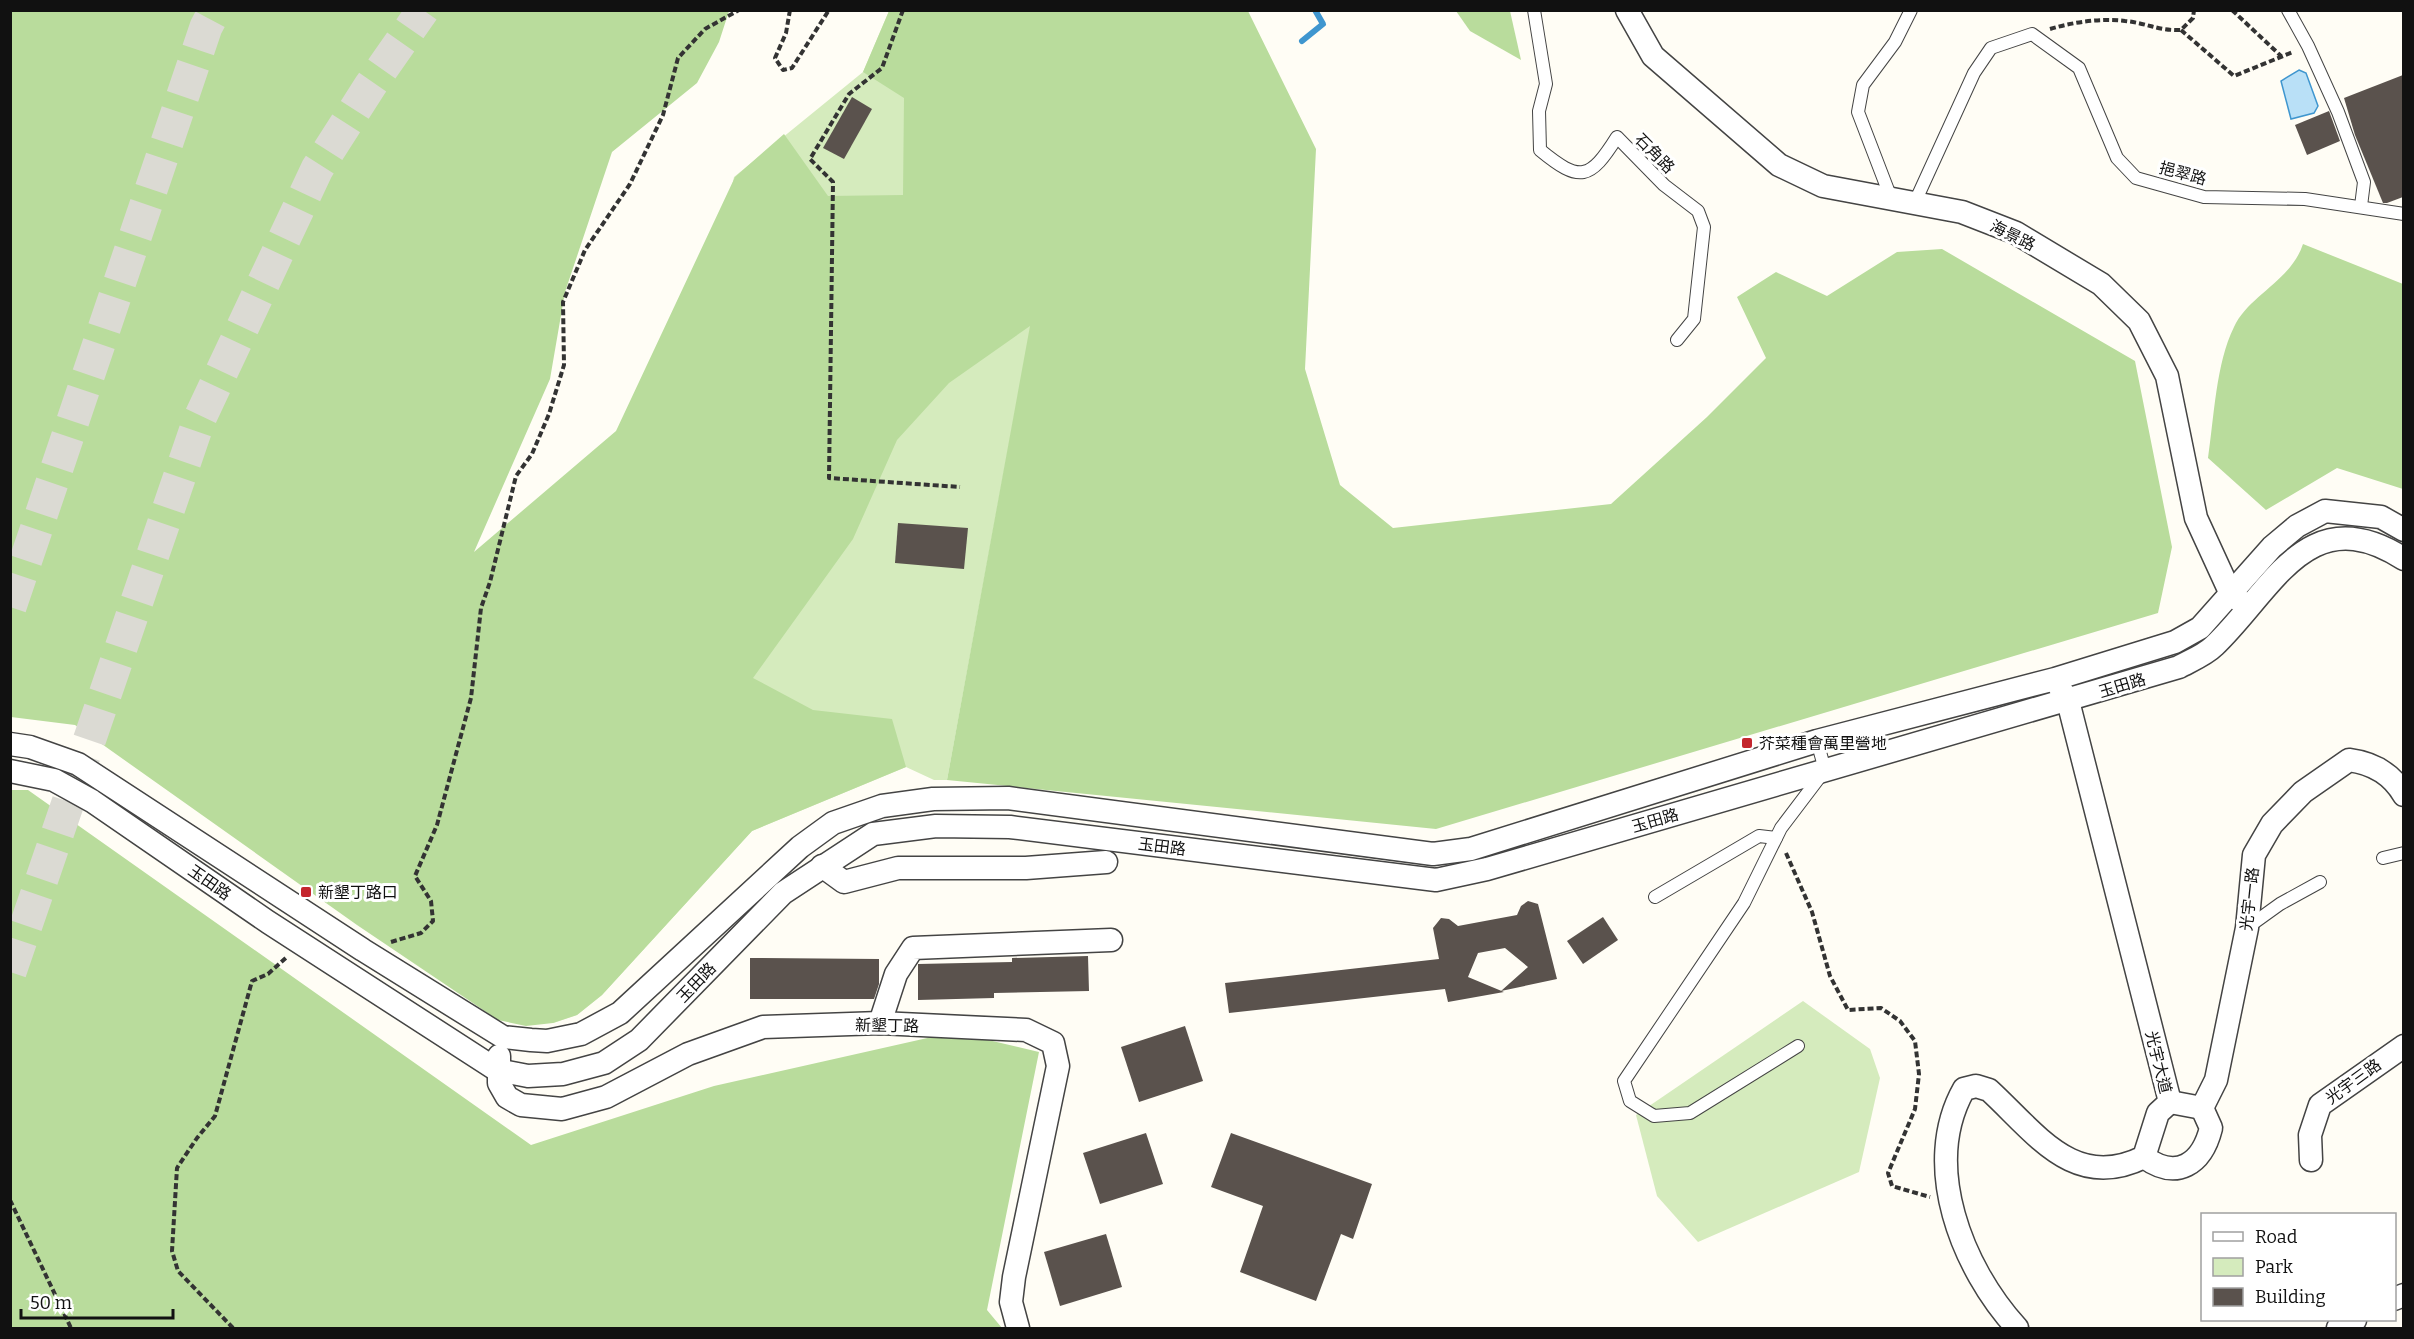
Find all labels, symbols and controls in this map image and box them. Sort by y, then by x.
street label: 石角路 [1631,130,1678,177]
street label: 挹翠路 [2157,158,2209,189]
street label: 海景路 [1987,216,2039,255]
street label: 玉田路 [2096,669,2148,702]
place label: 芥菜種會萬里營地 [1759,734,1887,753]
marker: 芥菜種會萬里營地 [1740,736,1754,750]
street label: 玉田路 [1629,805,1681,836]
street label: 玉田路 [1137,834,1187,859]
street label: 玉田路 [185,861,235,904]
street label: 光宇一路 [2237,866,2262,932]
place label: 新墾丁路口 [318,883,398,902]
marker: 新墾丁路口 [299,885,313,899]
street label: 玉田路 [673,958,720,1006]
street label: 新墾丁路 [855,1015,919,1036]
street label: 光宇大道 [2142,1029,2175,1095]
street label: 光宇三路 [2322,1055,2385,1108]
legend [2201,1213,2396,1321]
text: Road [2255,1226,2298,1248]
text: Park [2255,1256,2294,1278]
scale bar [21,1282,172,1320]
text: Building [2255,1286,2326,1308]
text: 50 m [30,1292,72,1314]

